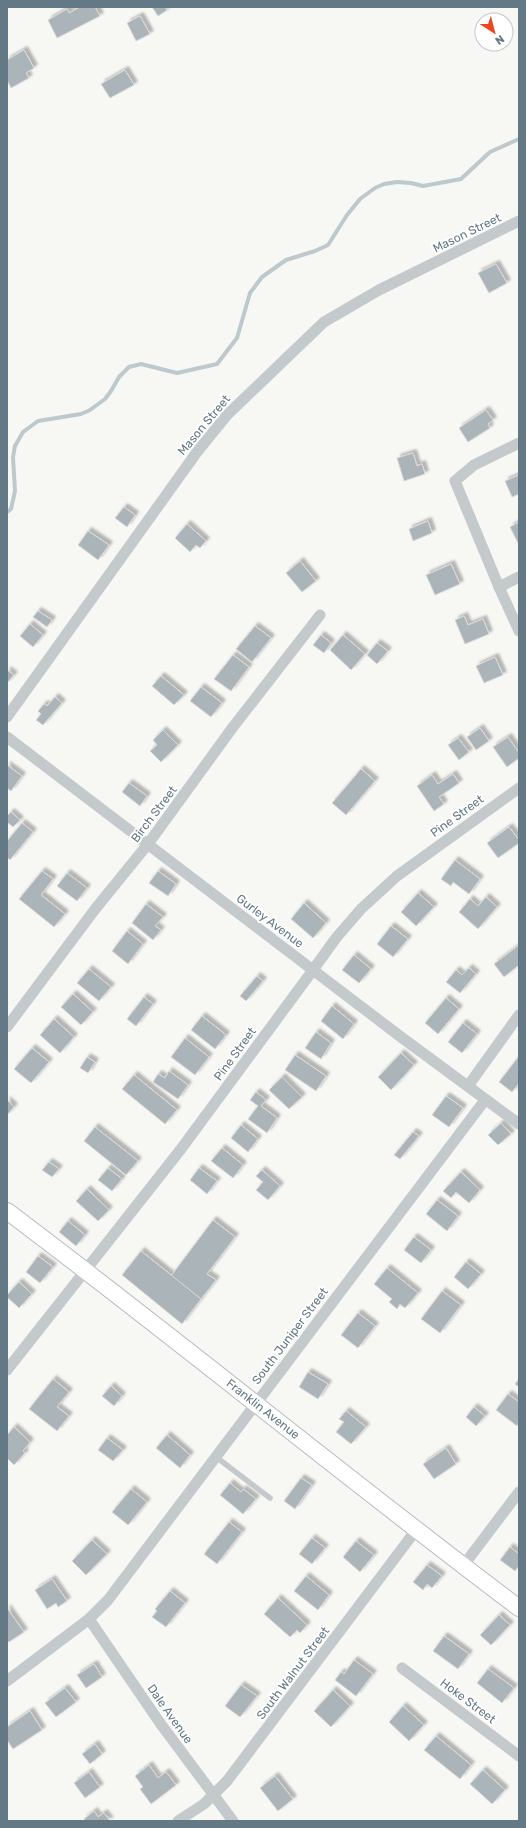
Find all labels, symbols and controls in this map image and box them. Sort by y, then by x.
north arrow [474,12,514,52]
text: N [492,32,507,47]
street label: Mason Street [431,210,504,256]
street label: Mason Street [175,392,233,458]
street label: Birch Street [128,783,180,845]
street label: Pine Street [428,792,487,840]
street label: Gurley Avenue [234,891,307,951]
street label: Pine Street [211,1024,259,1083]
street label: South Juniper Street [249,1285,331,1387]
street label: Franklin Avenue [224,1376,303,1442]
street label: South Walnut Street [254,1624,332,1722]
street label: Hoke Street [438,1676,499,1727]
street label: Dale Avenue [144,1682,196,1747]

